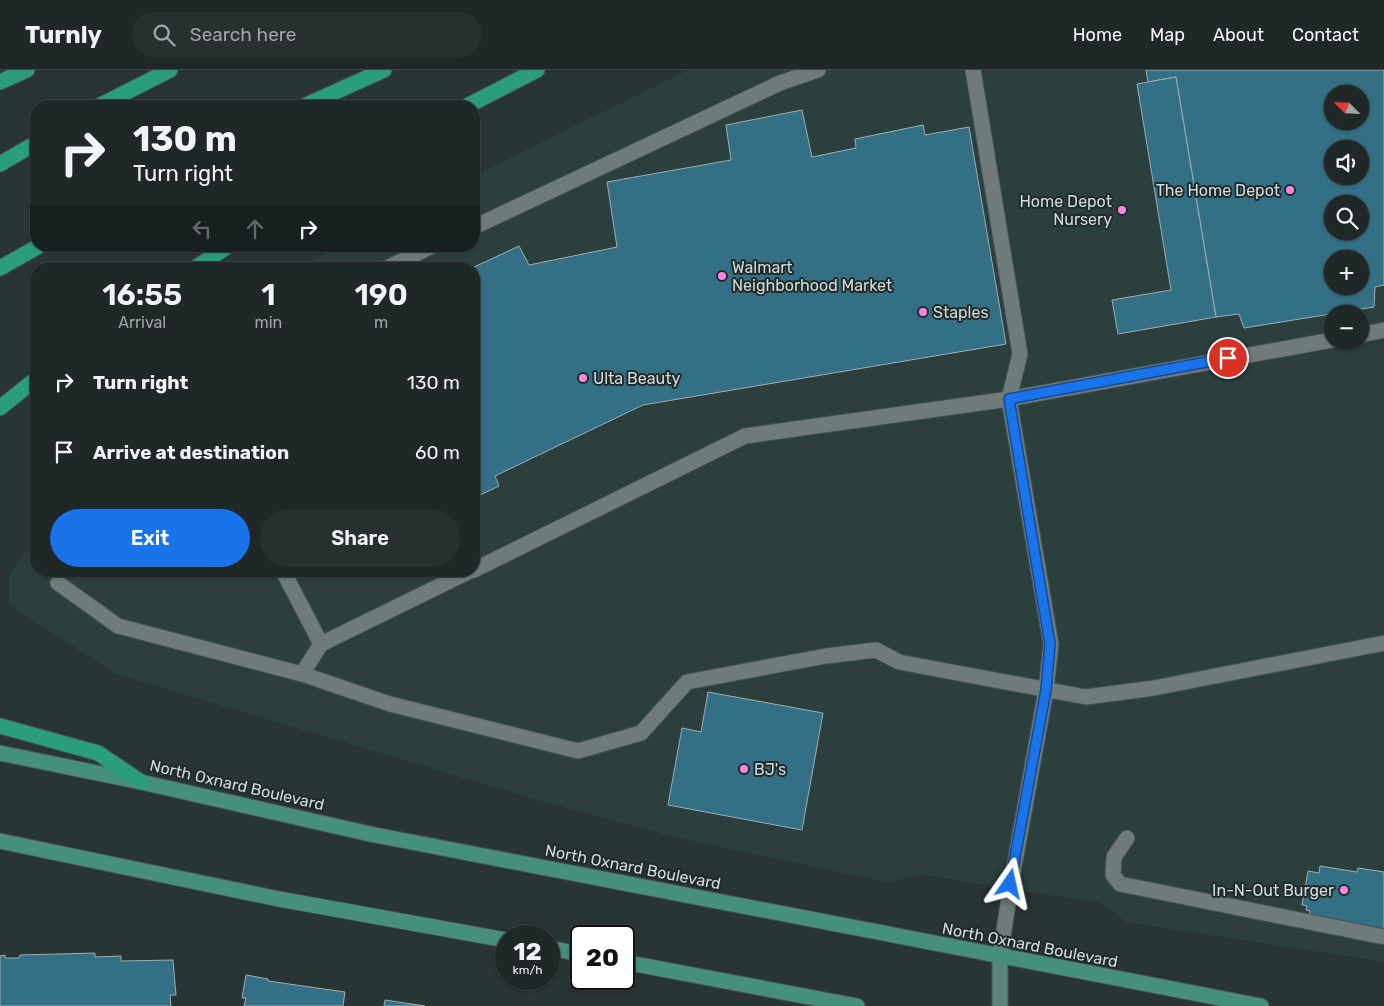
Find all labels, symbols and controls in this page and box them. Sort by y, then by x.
search box [132,12,482,57]
text: Turnly [25,21,102,49]
icon: search [150,21,178,49]
text: Search here [190,23,296,46]
text: Home [1073,24,1122,46]
text: Map [1150,24,1185,46]
text: About [1213,24,1264,46]
text: Contact [1292,24,1359,46]
north arrow [1324,85,1369,130]
map controls [1324,85,1369,350]
text: 130 m [133,118,237,160]
icon: right [50,120,115,185]
button: sound [1324,140,1369,185]
text: Turn right [133,160,233,187]
place label: The Home Depot [1156,181,1280,200]
marker: The Home Depot [1284,184,1296,196]
place label: Home Depot Nursery [1019,192,1112,229]
button: search [1324,195,1369,240]
marker: Home Depot Nursery [1116,204,1128,216]
icon: left [188,215,216,243]
icon: ahead [241,215,269,243]
icon: right [294,215,322,243]
button: + [1324,250,1369,295]
place label: Walmart Neighborhood Market [732,258,892,295]
marker: Walmart Neighborhood Market [716,270,728,282]
text: 16:55 [102,277,182,313]
text: 1 [261,277,276,313]
text: 190 [354,277,408,313]
place label: Staples [933,303,989,322]
button: − [1324,305,1369,350]
marker: Staples [917,306,929,318]
text: Arrival [118,313,166,332]
text: min [254,313,282,332]
text: m [374,313,388,332]
pin [1207,337,1249,379]
icon: arrive [1214,344,1242,372]
icon: right [50,368,78,396]
place label: Ulta Beauty [593,369,680,388]
text: Turn right [93,371,188,394]
text: 130 m [407,371,460,394]
marker: Ulta Beauty [577,372,589,384]
icon: arrive [50,438,78,466]
text: Arrive at destination [93,441,289,464]
text: 60 m [415,441,460,464]
button: Exit [50,509,250,567]
button: Share [260,509,460,567]
street label: North Oxnard Boulevard [148,756,326,814]
place label: BJ's [754,760,786,779]
marker: BJ's [738,763,750,775]
street label: North Oxnard Boulevard [544,841,722,893]
position arrow [983,857,1035,909]
place label: In-N-Out Burger [1212,881,1334,900]
marker: In-N-Out Burger [1338,884,1350,896]
street label: North Oxnard Boulevard [941,919,1119,971]
speed limit sign: 20 [570,925,635,990]
text: 12 [513,937,542,966]
text: km/h [513,963,542,977]

